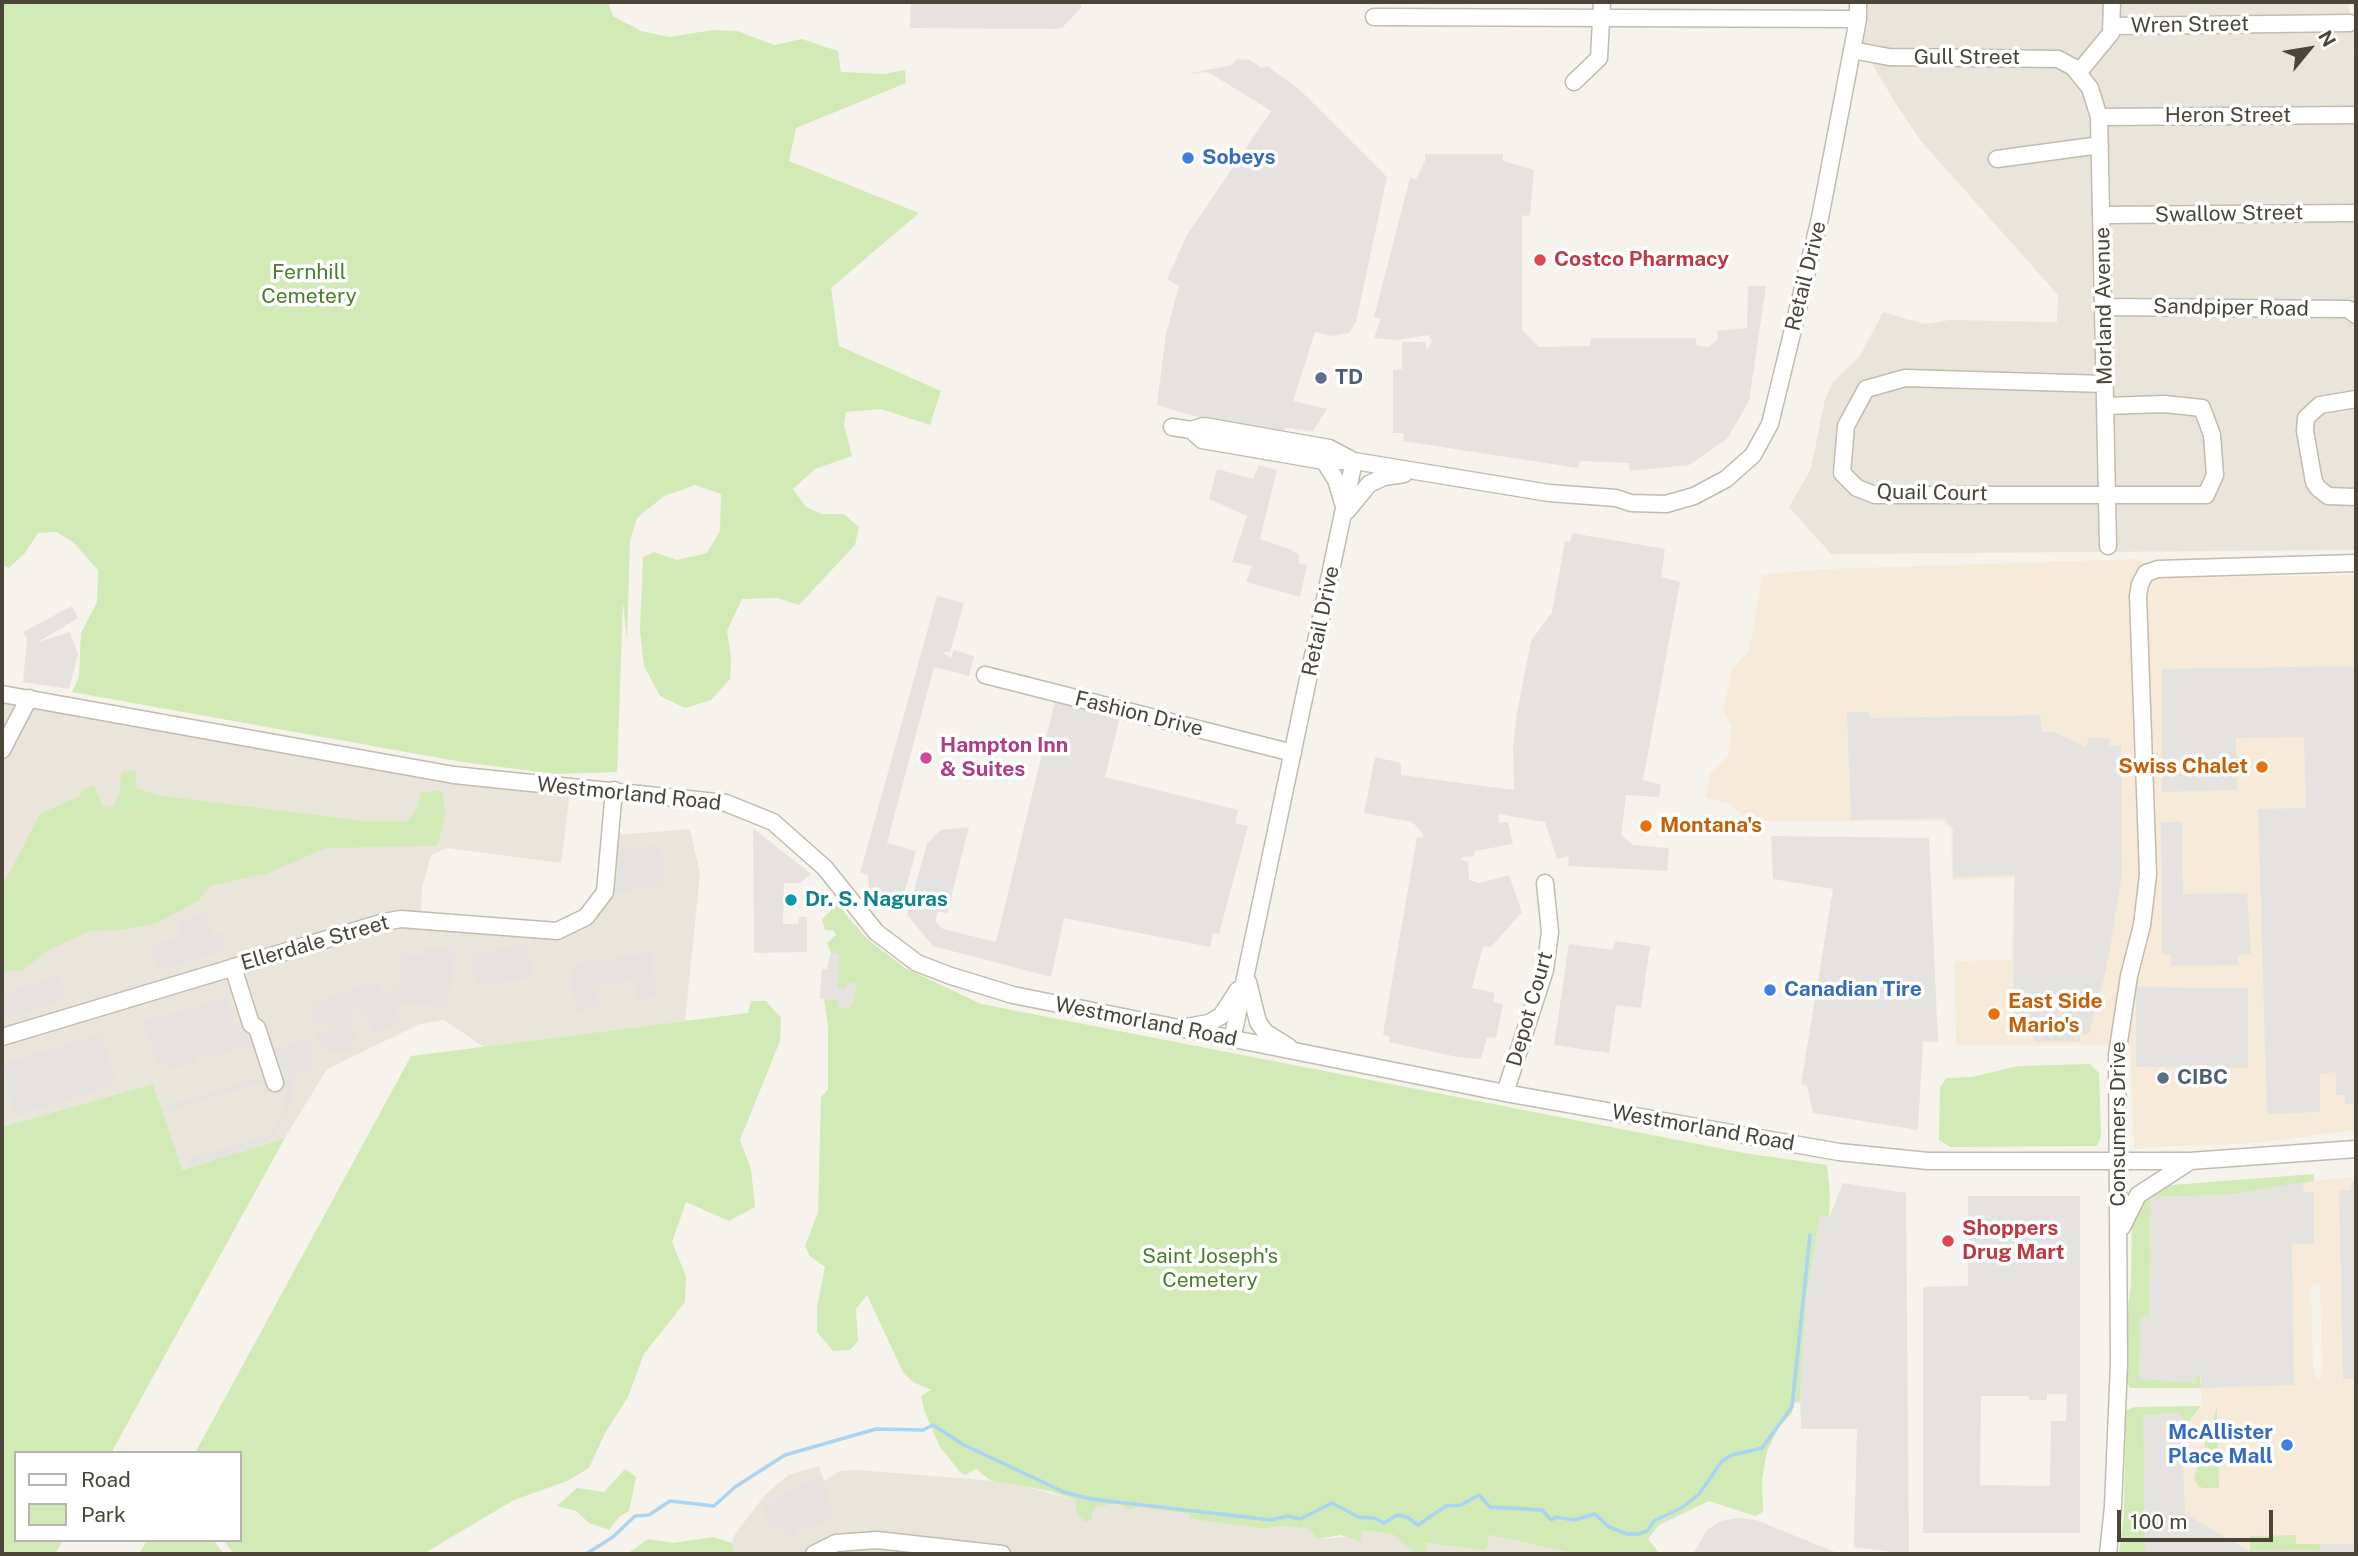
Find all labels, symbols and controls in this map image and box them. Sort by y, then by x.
street label: Wren Street [2131,11,2249,39]
north arrow [2274,14,2344,84]
text: N [2314,27,2340,50]
street label: Gull Street [1914,45,2020,71]
street label: Heron Street [2165,103,2291,129]
place label: Sobeys [1202,145,1276,171]
marker: Sobeys [1180,150,1196,166]
street label: Swallow Street [2155,200,2303,228]
street label: Retail Drive [1780,219,1832,333]
street label: Morland Avenue [2090,227,2118,385]
place label: Costco Pharmacy [1554,247,1729,273]
marker: Costco Pharmacy [1532,252,1548,268]
park label: Fernhill Cemetery [261,260,357,310]
street label: Sandpiper Road [2153,294,2309,322]
place label: TD [1335,365,1363,391]
marker: TD [1313,370,1329,386]
street label: Quail Court [1876,479,1988,507]
street label: Retail Drive [1297,564,1345,678]
street label: Fashion Drive [1072,686,1206,742]
place label: Hampton Inn & Suites [940,733,1068,783]
marker: Hampton Inn & Suites [918,750,934,766]
place label: Swiss Chalet [2118,754,2248,780]
marker: Swiss Chalet [2254,759,2270,775]
street label: Westmorland Road [536,772,722,816]
place label: Montana's [1660,813,1762,839]
marker: Montana's [1638,818,1654,834]
place label: Dr. S. Naguras [805,887,948,913]
marker: Dr. S. Naguras [783,892,799,908]
street label: Ellerdale Street [238,910,392,976]
street label: Depot Court [1502,949,1558,1069]
place label: Canadian Tire [1784,977,1922,1003]
marker: Canadian Tire [1762,982,1778,998]
place label: East Side Mario's [2008,989,2103,1039]
street label: Westmorland Road [1053,992,1239,1052]
marker: East Side Mario's [1986,1006,2002,1022]
street label: Consumers Drive [2106,1041,2132,1207]
place label: CIBC [2177,1065,2228,1091]
marker: CIBC [2155,1070,2171,1086]
street label: Westmorland Road [1610,1100,1796,1156]
place label: Shoppers Drug Mart [1962,1216,2065,1266]
marker: Shoppers Drug Mart [1940,1233,1956,1249]
park label: Saint Joseph's Cemetery [1142,1244,1278,1294]
place label: McAllister Place Mall [2168,1420,2273,1470]
marker: McAllister Place Mall [2279,1437,2295,1453]
legend [14,1451,242,1542]
text: Road [81,1467,131,1492]
scale bar [2120,1496,2276,1540]
text: Park [81,1502,126,1527]
text: 100 m [2130,1509,2187,1534]

